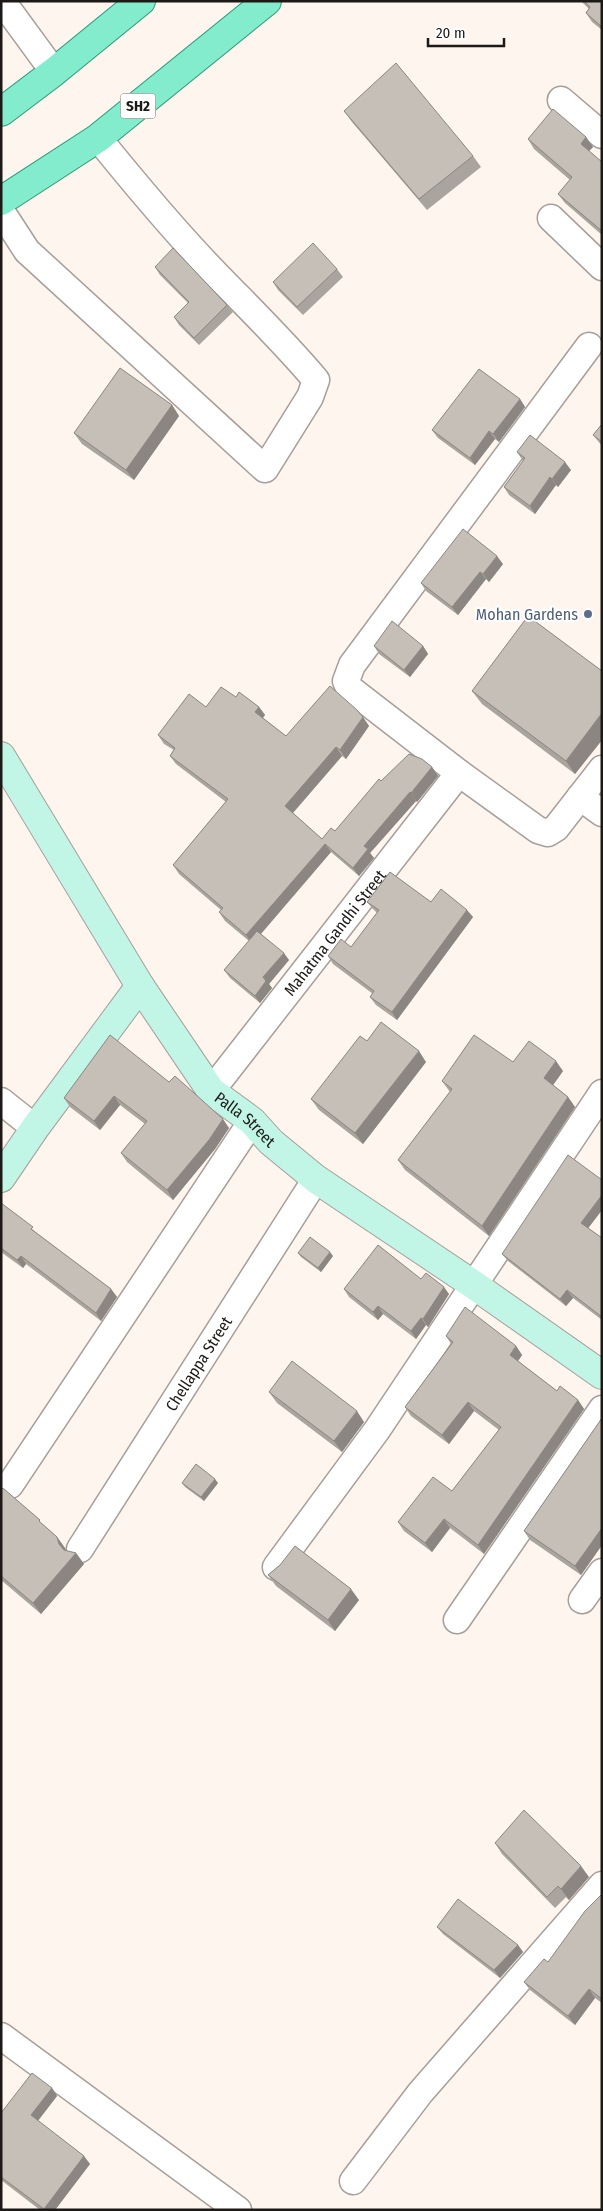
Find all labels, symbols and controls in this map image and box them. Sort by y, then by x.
scale bar [428,15,504,47]
text: 20 m [436,24,466,42]
road number: SH2 [120,94,156,118]
place label: Mohan Gardens [476,605,578,624]
marker: Mohan Gardens [582,608,594,620]
street label: Mahatma Gandhi Street [280,866,390,999]
street label: Palla Street [211,1088,279,1152]
street label: Chellappa Street [162,1312,236,1415]

